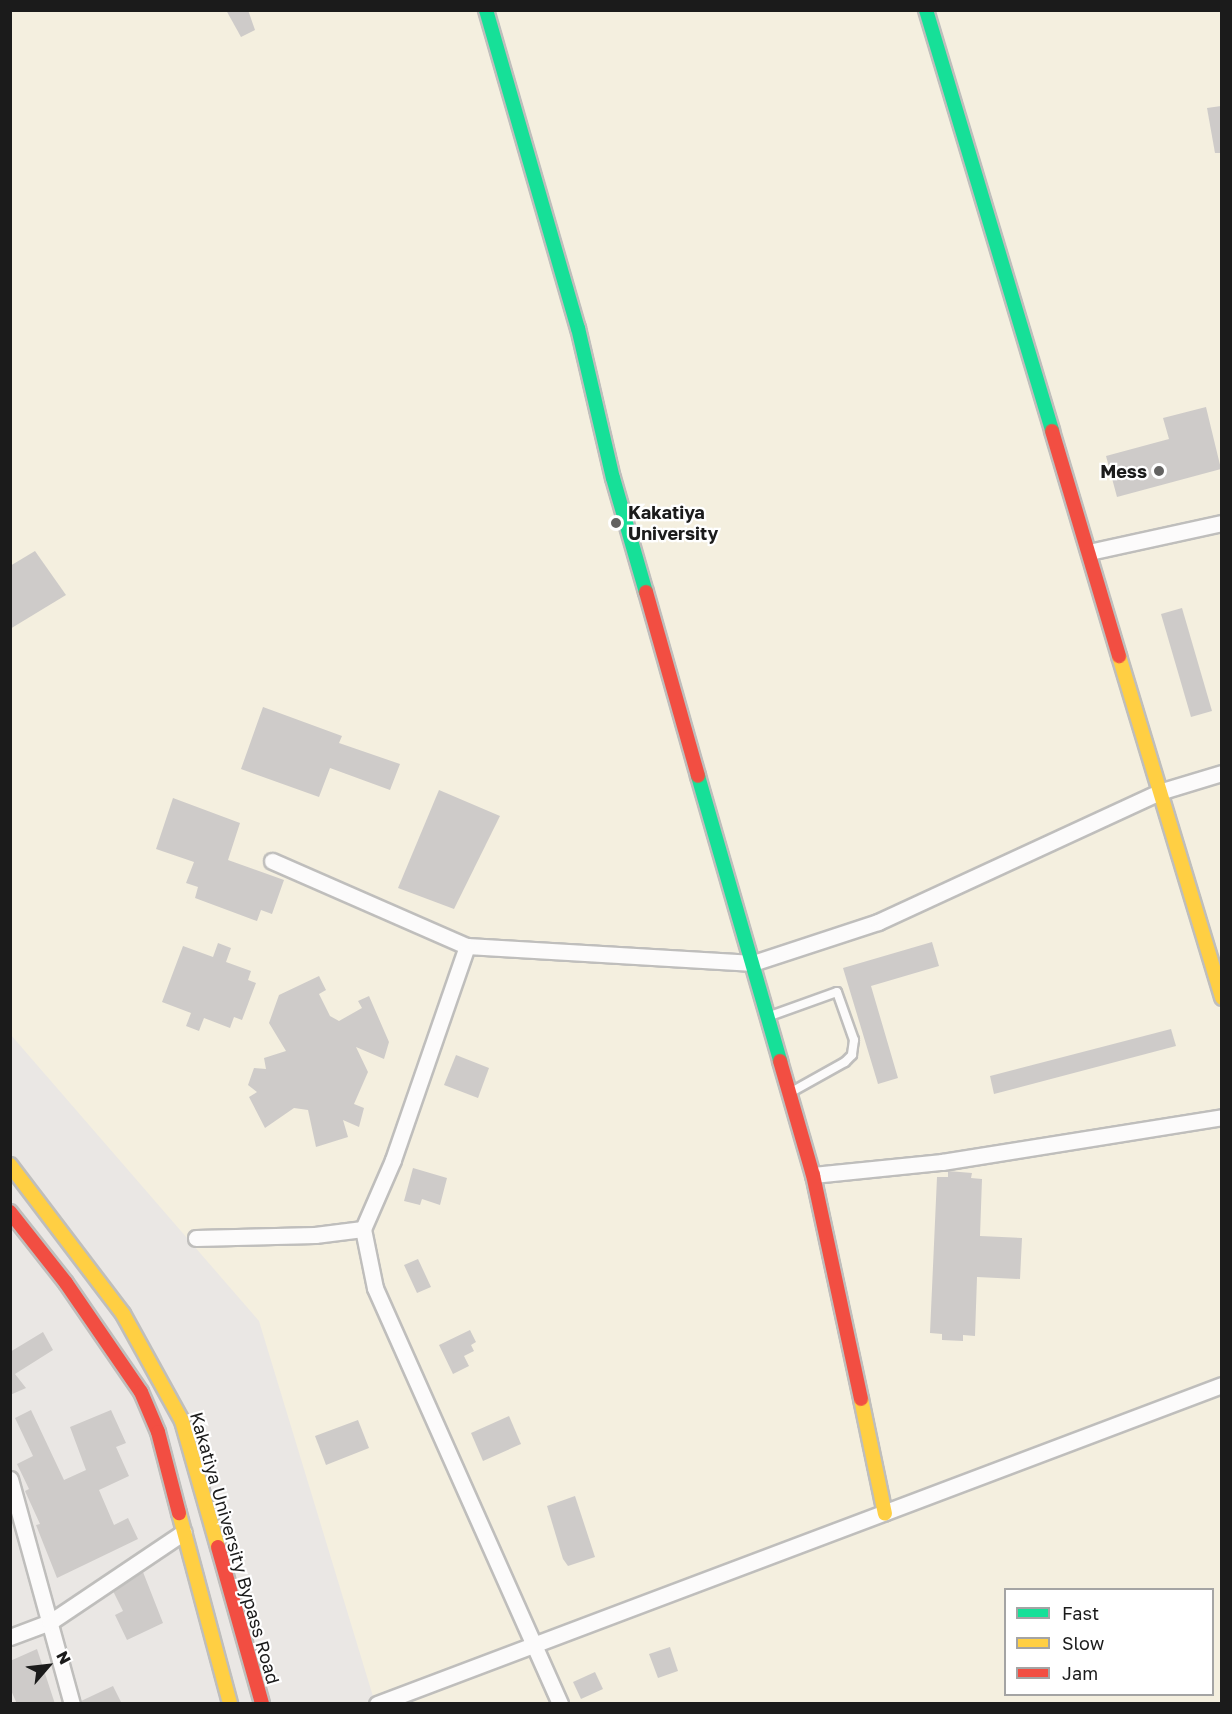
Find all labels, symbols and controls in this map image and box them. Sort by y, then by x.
place label: Mess [1100,460,1147,482]
marker: Mess [1152,464,1166,478]
place label: Kakatiya University [628,502,718,544]
marker: Kakatiya University [609,516,623,530]
street label: Kakatiya University Bypass Road [186,1409,284,1687]
legend [1004,1588,1214,1696]
text: Fast [1062,1602,1099,1624]
text: Slow [1062,1632,1104,1654]
north arrow [18,1636,78,1696]
text: N [52,1647,76,1668]
text: Jam [1062,1662,1098,1684]

